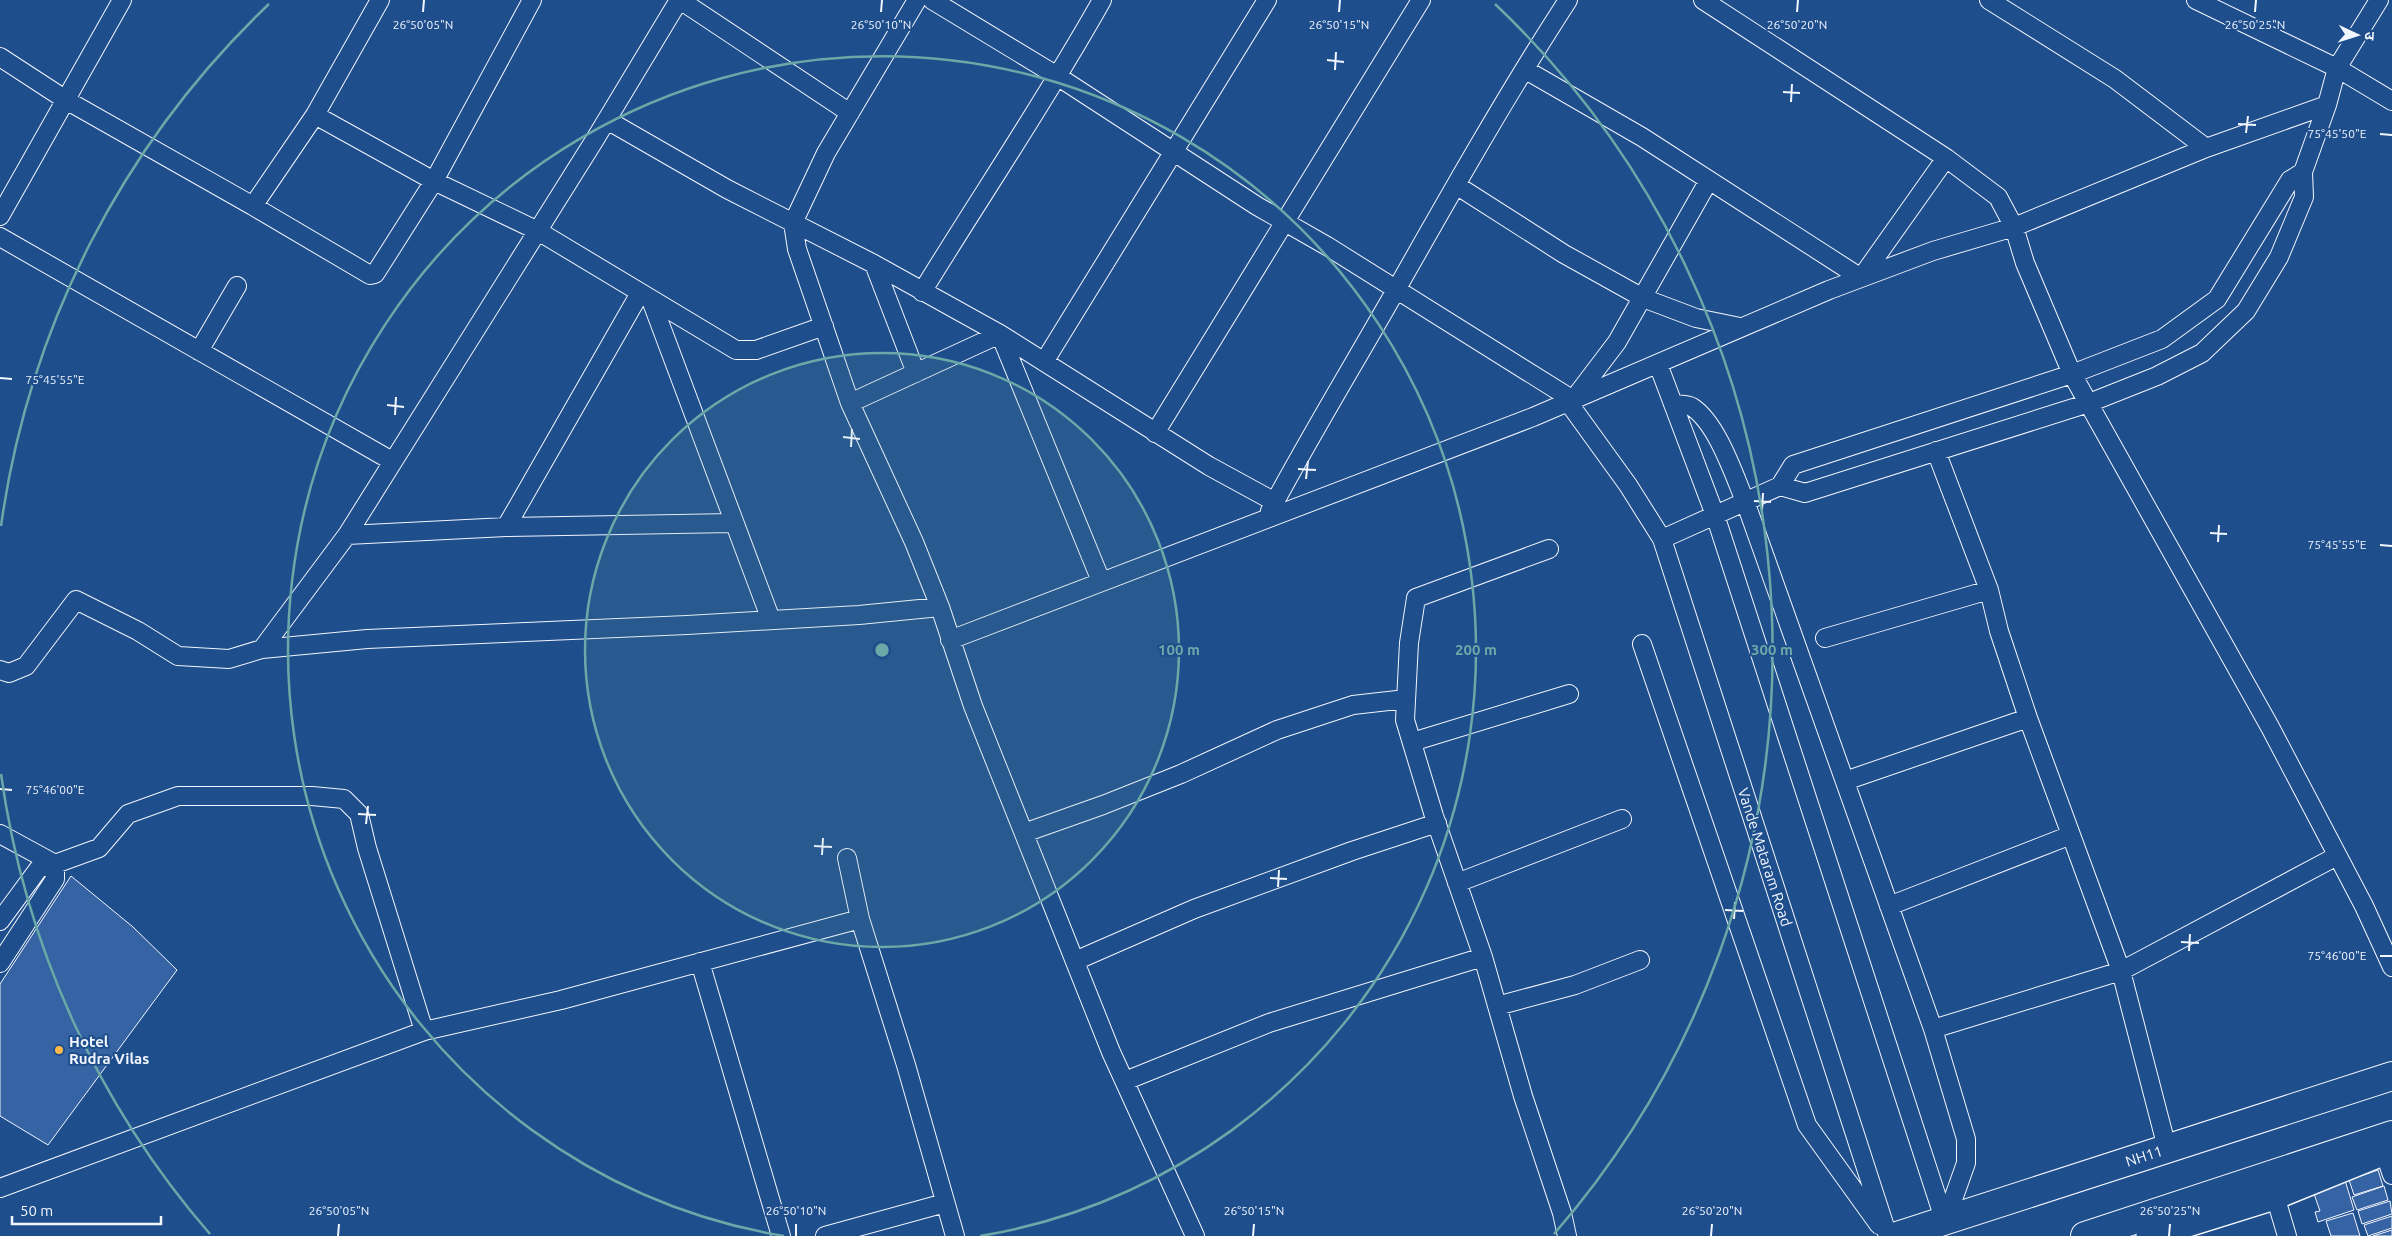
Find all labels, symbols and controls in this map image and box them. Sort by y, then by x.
north arrow [2332,10,2382,60]
text: 26°50'05"N [393,18,453,31]
text: 26°50'10"N [851,18,911,31]
text: 26°50'15"N [1309,18,1369,31]
text: 26°50'20"N [1767,18,1827,31]
text: 26°50'25"N [2225,18,2285,31]
text: उ [2362,31,2378,41]
text: 75°45'50"E [2308,127,2367,140]
text: 75°45'55"E [26,373,85,386]
text: 75°45'55"E [2308,538,2367,551]
centre of rings [873,641,891,659]
text: 100 m [1158,641,1200,658]
text: 200 m [1455,641,1497,658]
text: 300 m [1751,641,1793,658]
text: 75°46'00"E [26,783,85,796]
street label: Vande Mataram Road [1735,786,1795,928]
text: 75°46'00"E [2308,949,2367,962]
place label: Hotel Rudra Vilas [69,1033,149,1067]
marker: Hotel Rudra Vilas [53,1044,65,1056]
street label: NH11 [2123,1142,2165,1170]
scale bar [12,1194,161,1226]
text: 50 m [20,1202,53,1219]
text: 26°50'05"N [309,1204,369,1217]
text: 26°50'10"N [766,1204,826,1217]
text: 26°50'15"N [1224,1204,1284,1217]
text: 26°50'20"N [1682,1204,1742,1217]
text: 26°50'25"N [2140,1204,2200,1217]

